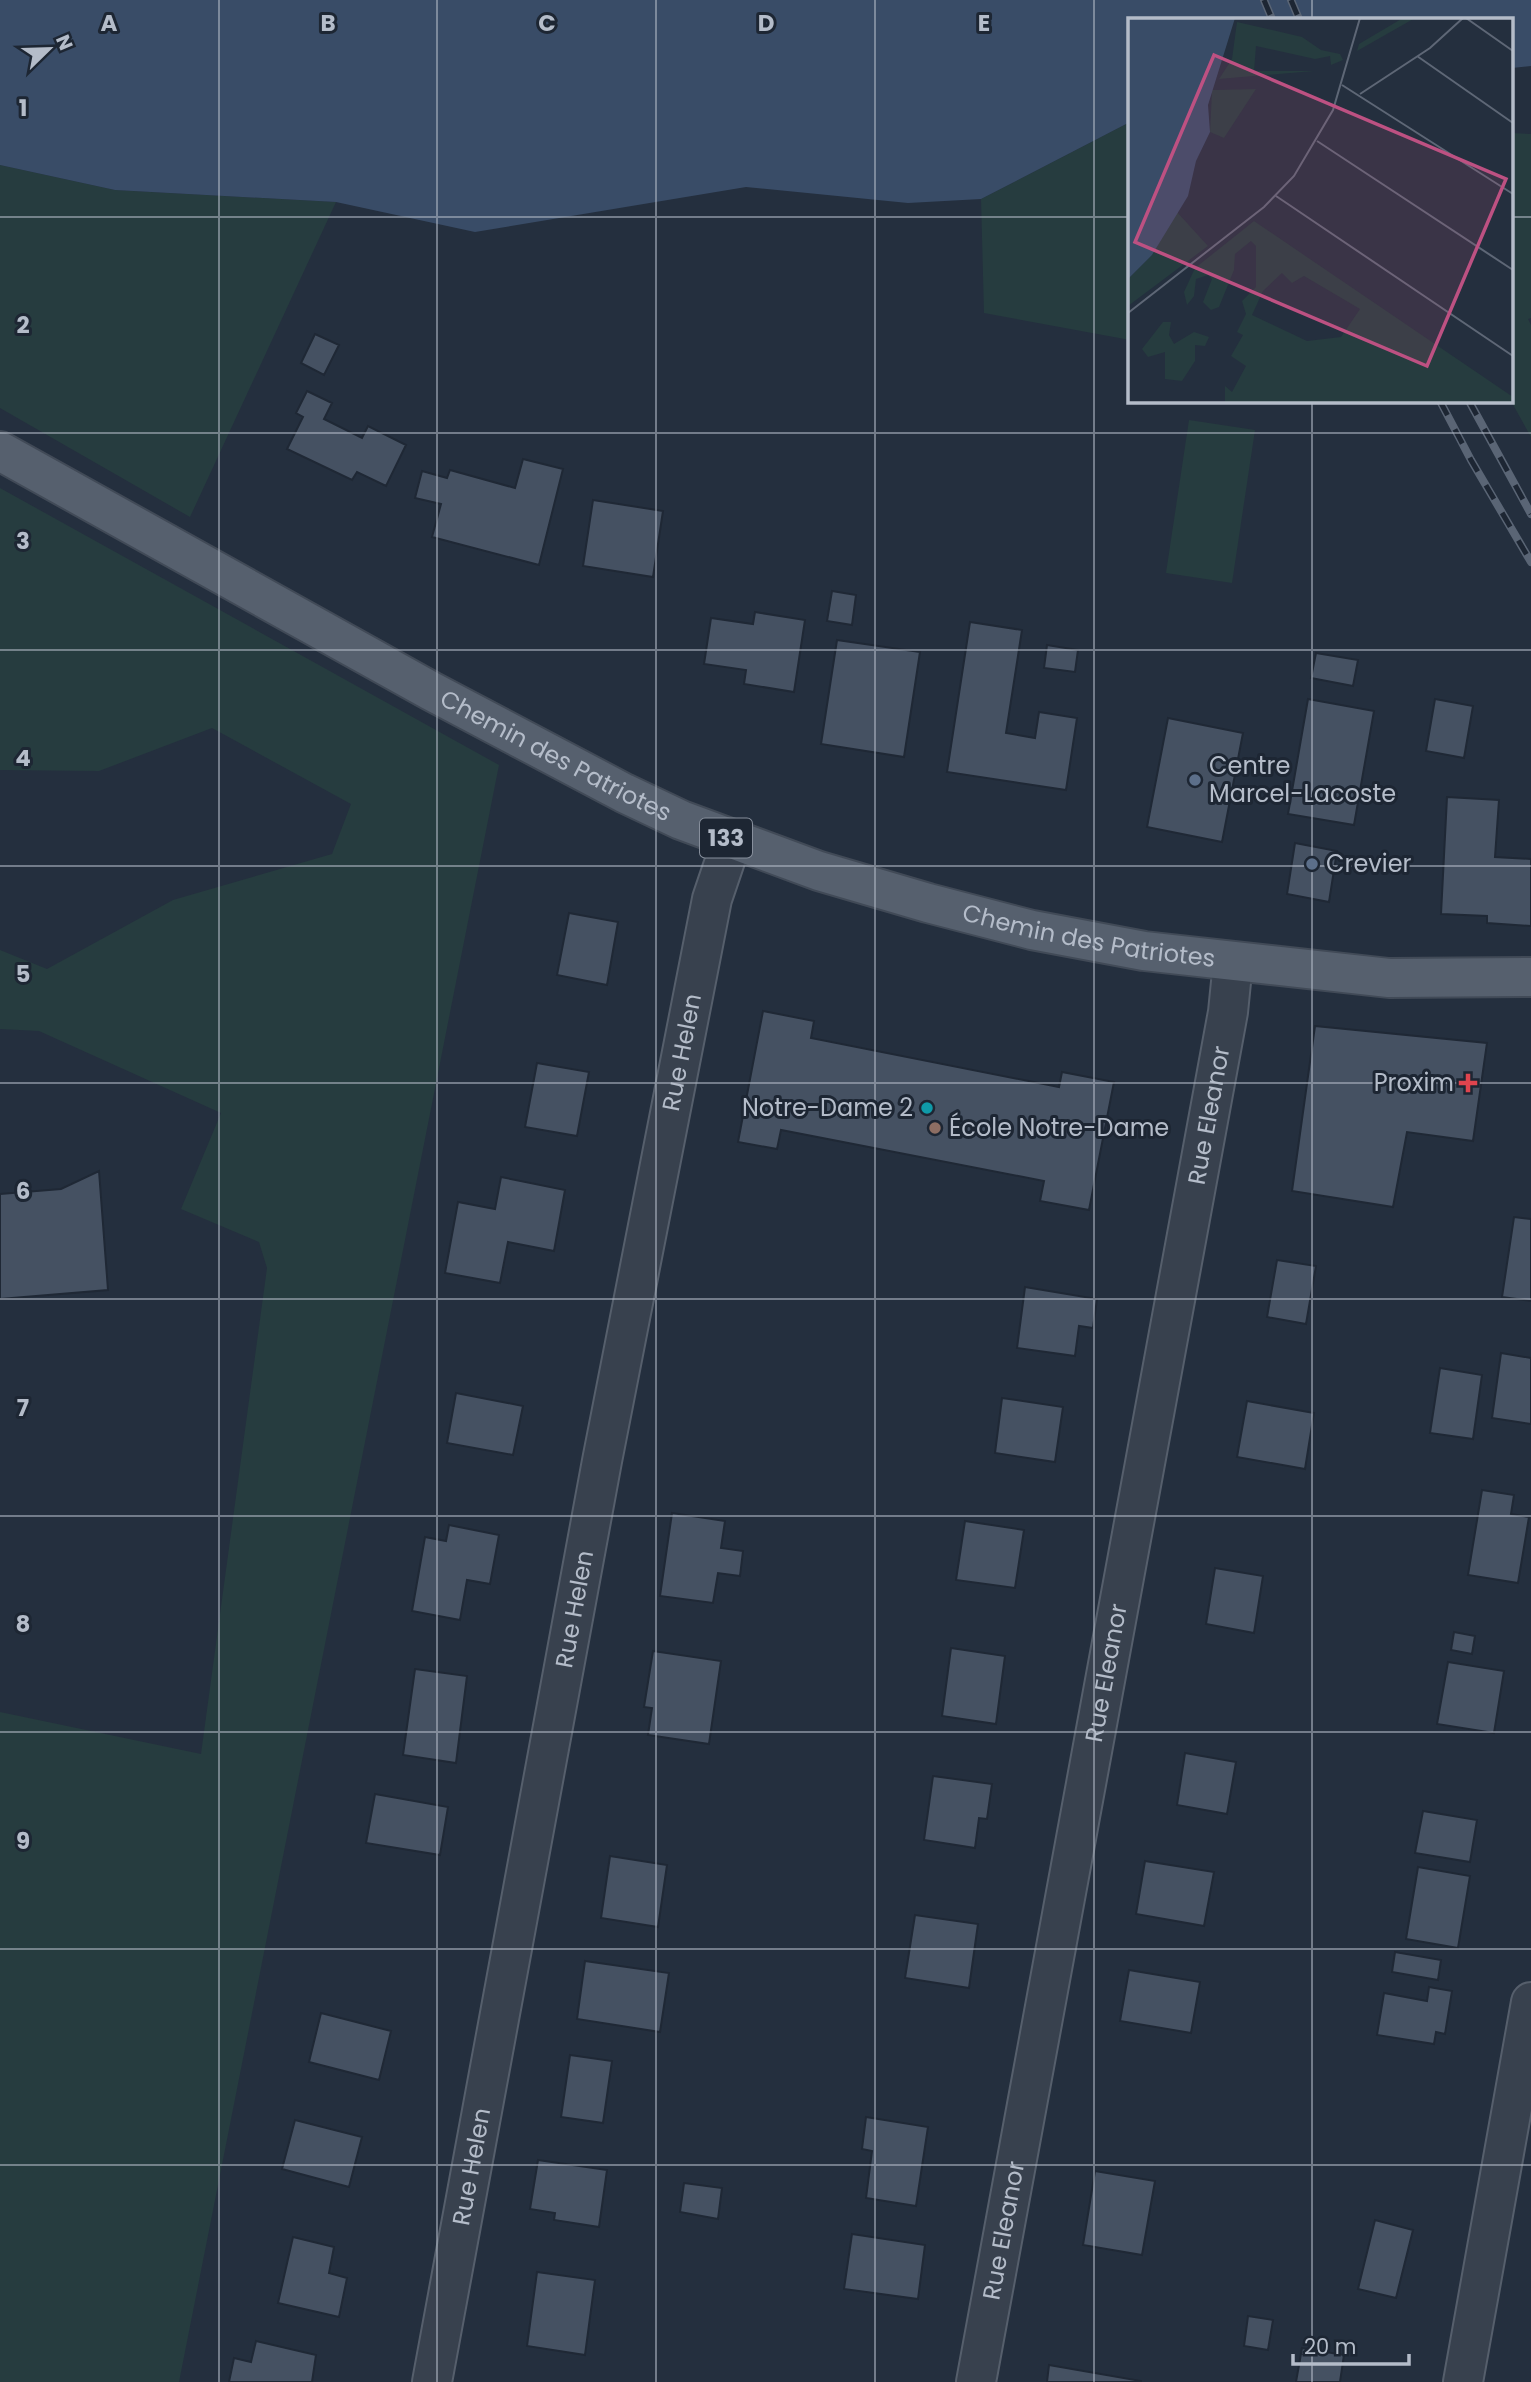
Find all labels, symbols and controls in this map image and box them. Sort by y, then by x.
text: A [101,7,118,39]
text: B [320,7,336,39]
text: C [538,7,556,39]
text: D [758,7,774,39]
text: E [978,7,990,39]
north arrow [14,14,84,84]
inset map [1128,18,1514,402]
text: N [49,31,79,54]
text: 1 [19,92,27,124]
text: 2 [16,309,30,341]
text: 3 [16,525,30,557]
street label: Chemin des Patriotes [434,682,677,829]
text: 4 [15,742,31,774]
place label: Centre Marcel-Lacoste [1209,749,1396,810]
marker: Centre Marcel-Lacoste [1187,772,1203,788]
road number: 133 [700,818,752,858]
place label: Crevier [1326,847,1412,880]
marker: Crevier [1304,856,1320,872]
street label: Chemin des Patriotes [959,896,1217,975]
text: 5 [16,958,30,990]
street label: Rue Helen [654,991,709,1114]
street label: Rue Eleanor [1180,1043,1237,1187]
place label: Proxim [1374,1066,1454,1099]
marker: Proxim [1460,1075,1476,1091]
place label: Notre-Dame 2 [742,1091,913,1124]
marker: Notre-Dame 2 [919,1100,935,1116]
place label: École Notre-Dame [949,1111,1169,1144]
marker: École Notre-Dame [927,1120,943,1136]
text: 6 [16,1175,30,1207]
text: 7 [17,1392,29,1424]
street label: Rue Helen [547,1547,601,1670]
street label: Rue Eleanor [1077,1601,1135,1745]
text: 8 [16,1608,30,1640]
text: 9 [16,1825,30,1857]
street label: Rue Helen [444,2105,498,2228]
street label: Rue Eleanor [974,2158,1032,2302]
scale bar [1293,2322,1408,2366]
text: 20 m [1304,2332,1357,2361]

